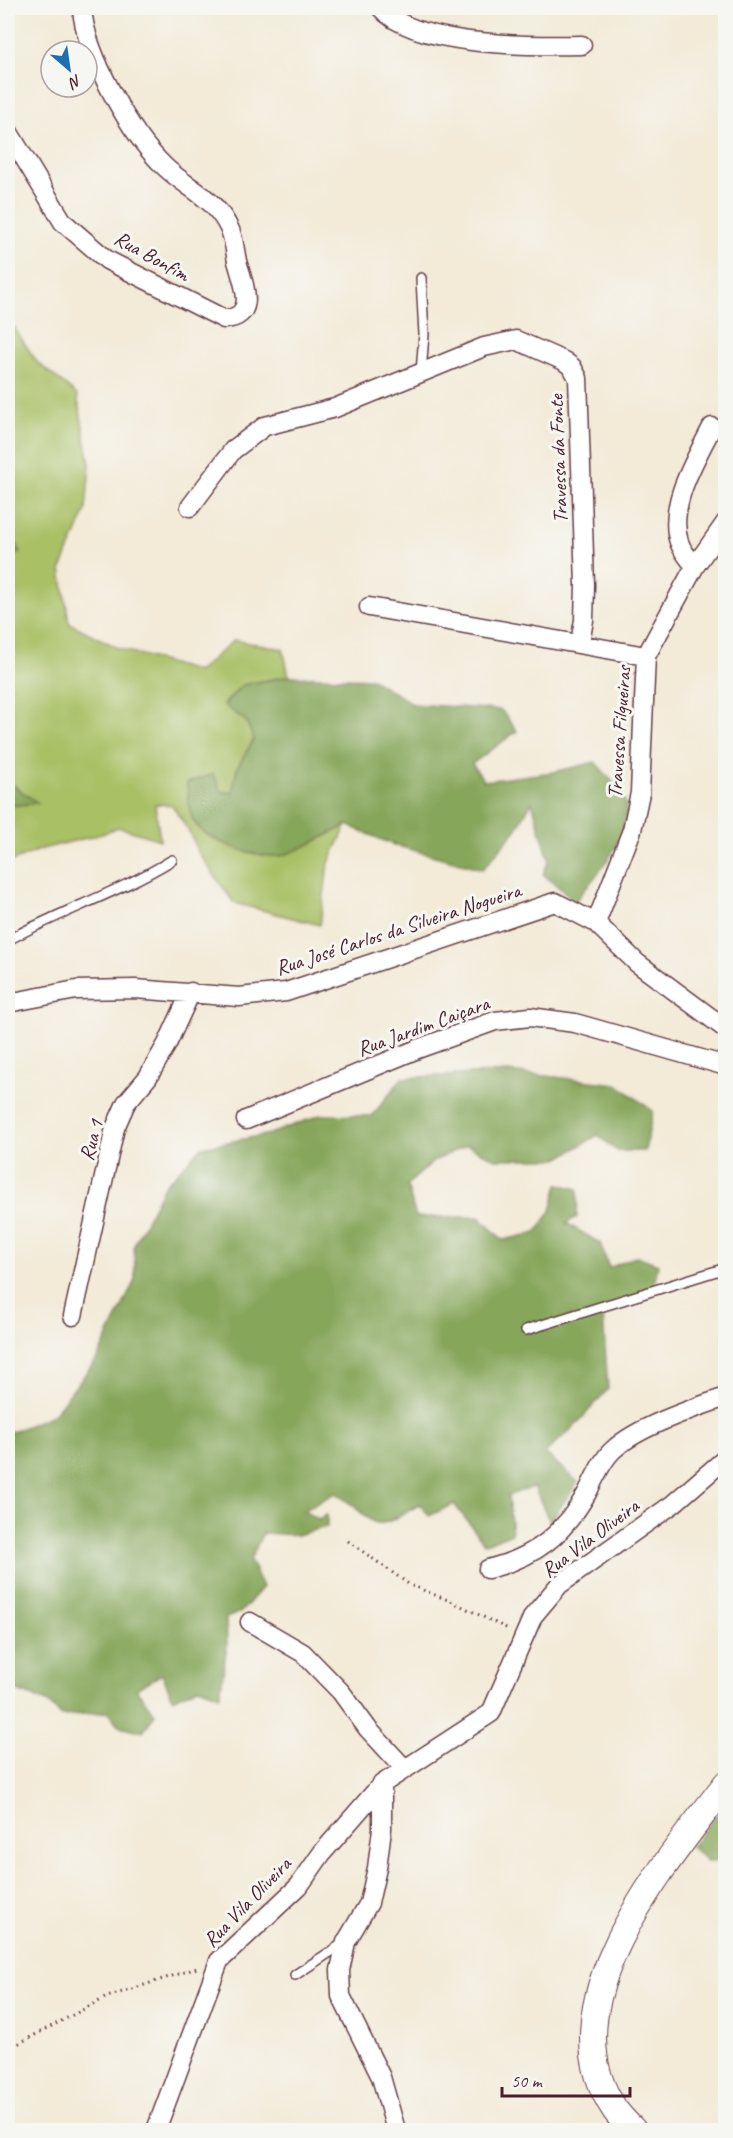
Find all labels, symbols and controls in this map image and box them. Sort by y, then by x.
north arrow [39,39,99,99]
text: N [64,70,85,94]
street label: Rua Bonfim [110,225,195,288]
street label: Travessa da Fonte [543,393,573,524]
street label: Travessa Filgueiras [601,663,637,799]
street label: Rua José Carlos da Silveira Nogueira [272,876,526,981]
street label: Rua Jardim Caiçara [354,990,494,1062]
street label: Rua 1 [73,1115,109,1163]
street label: Rua Vila Oliveira [536,1492,645,1583]
street label: Rua Vila Oliveira [198,1850,298,1953]
scale bar [502,2060,630,2098]
text: 50 m [511,2070,544,2092]

